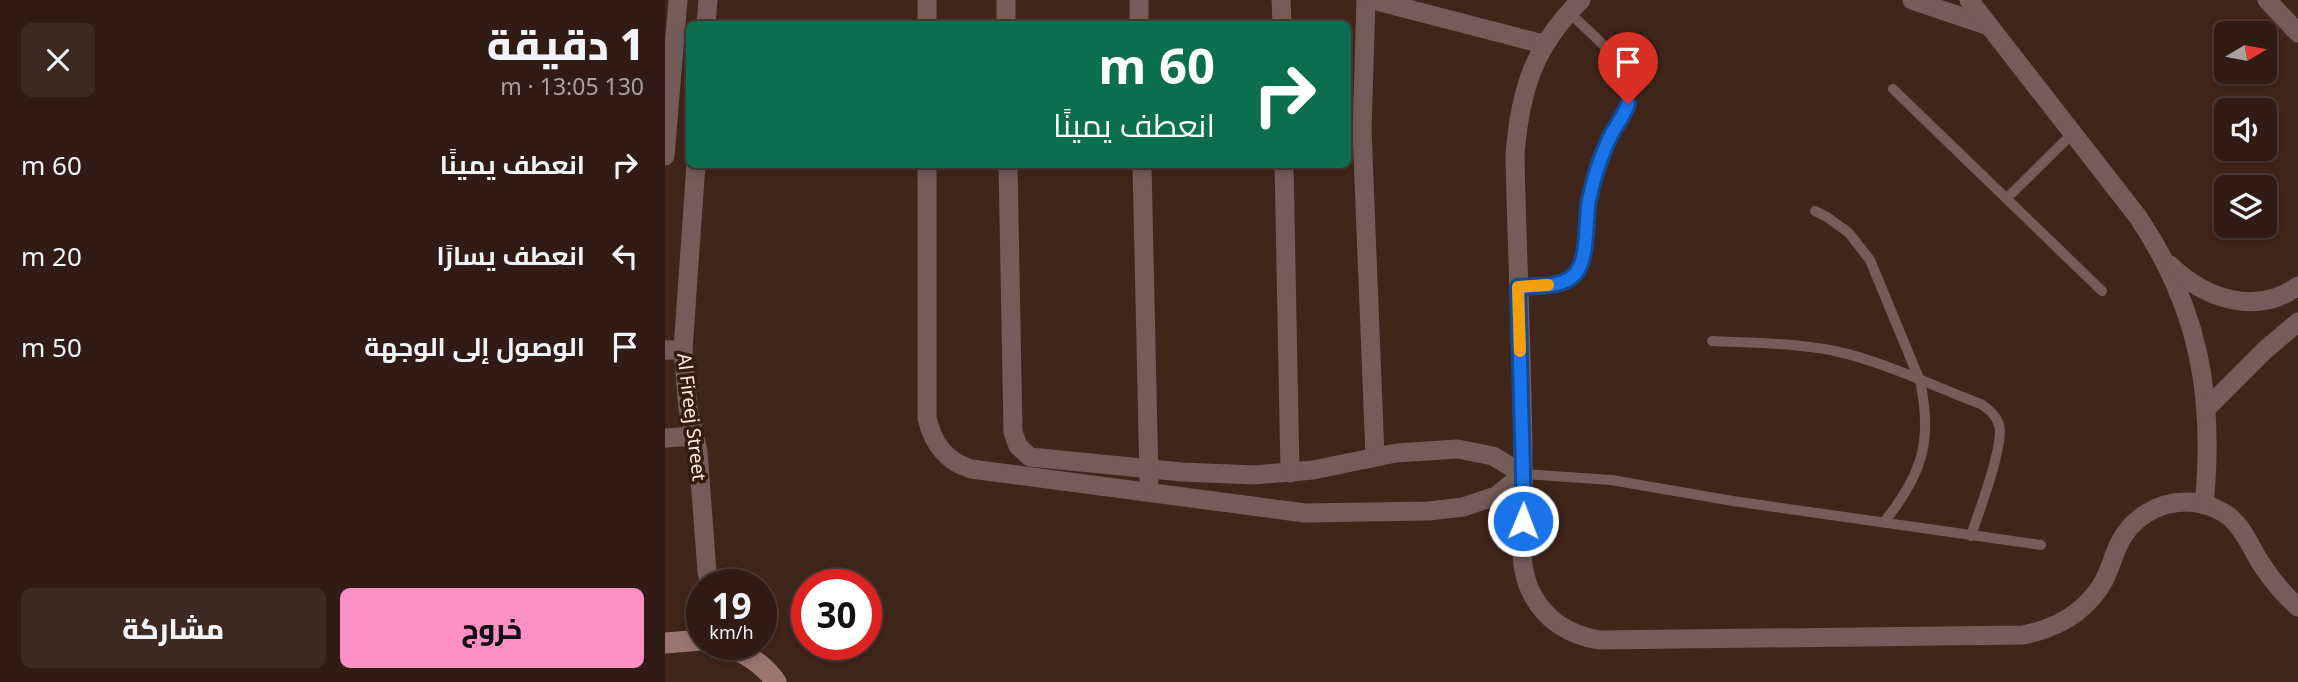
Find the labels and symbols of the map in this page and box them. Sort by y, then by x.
north arrow [2214,21,2277,84]
pin [1598,32,1658,104]
street label: Al Fireej Street [671,352,713,483]
position arrow [1486,484,1560,558]
speed limit sign: 30 [791,569,882,660]

